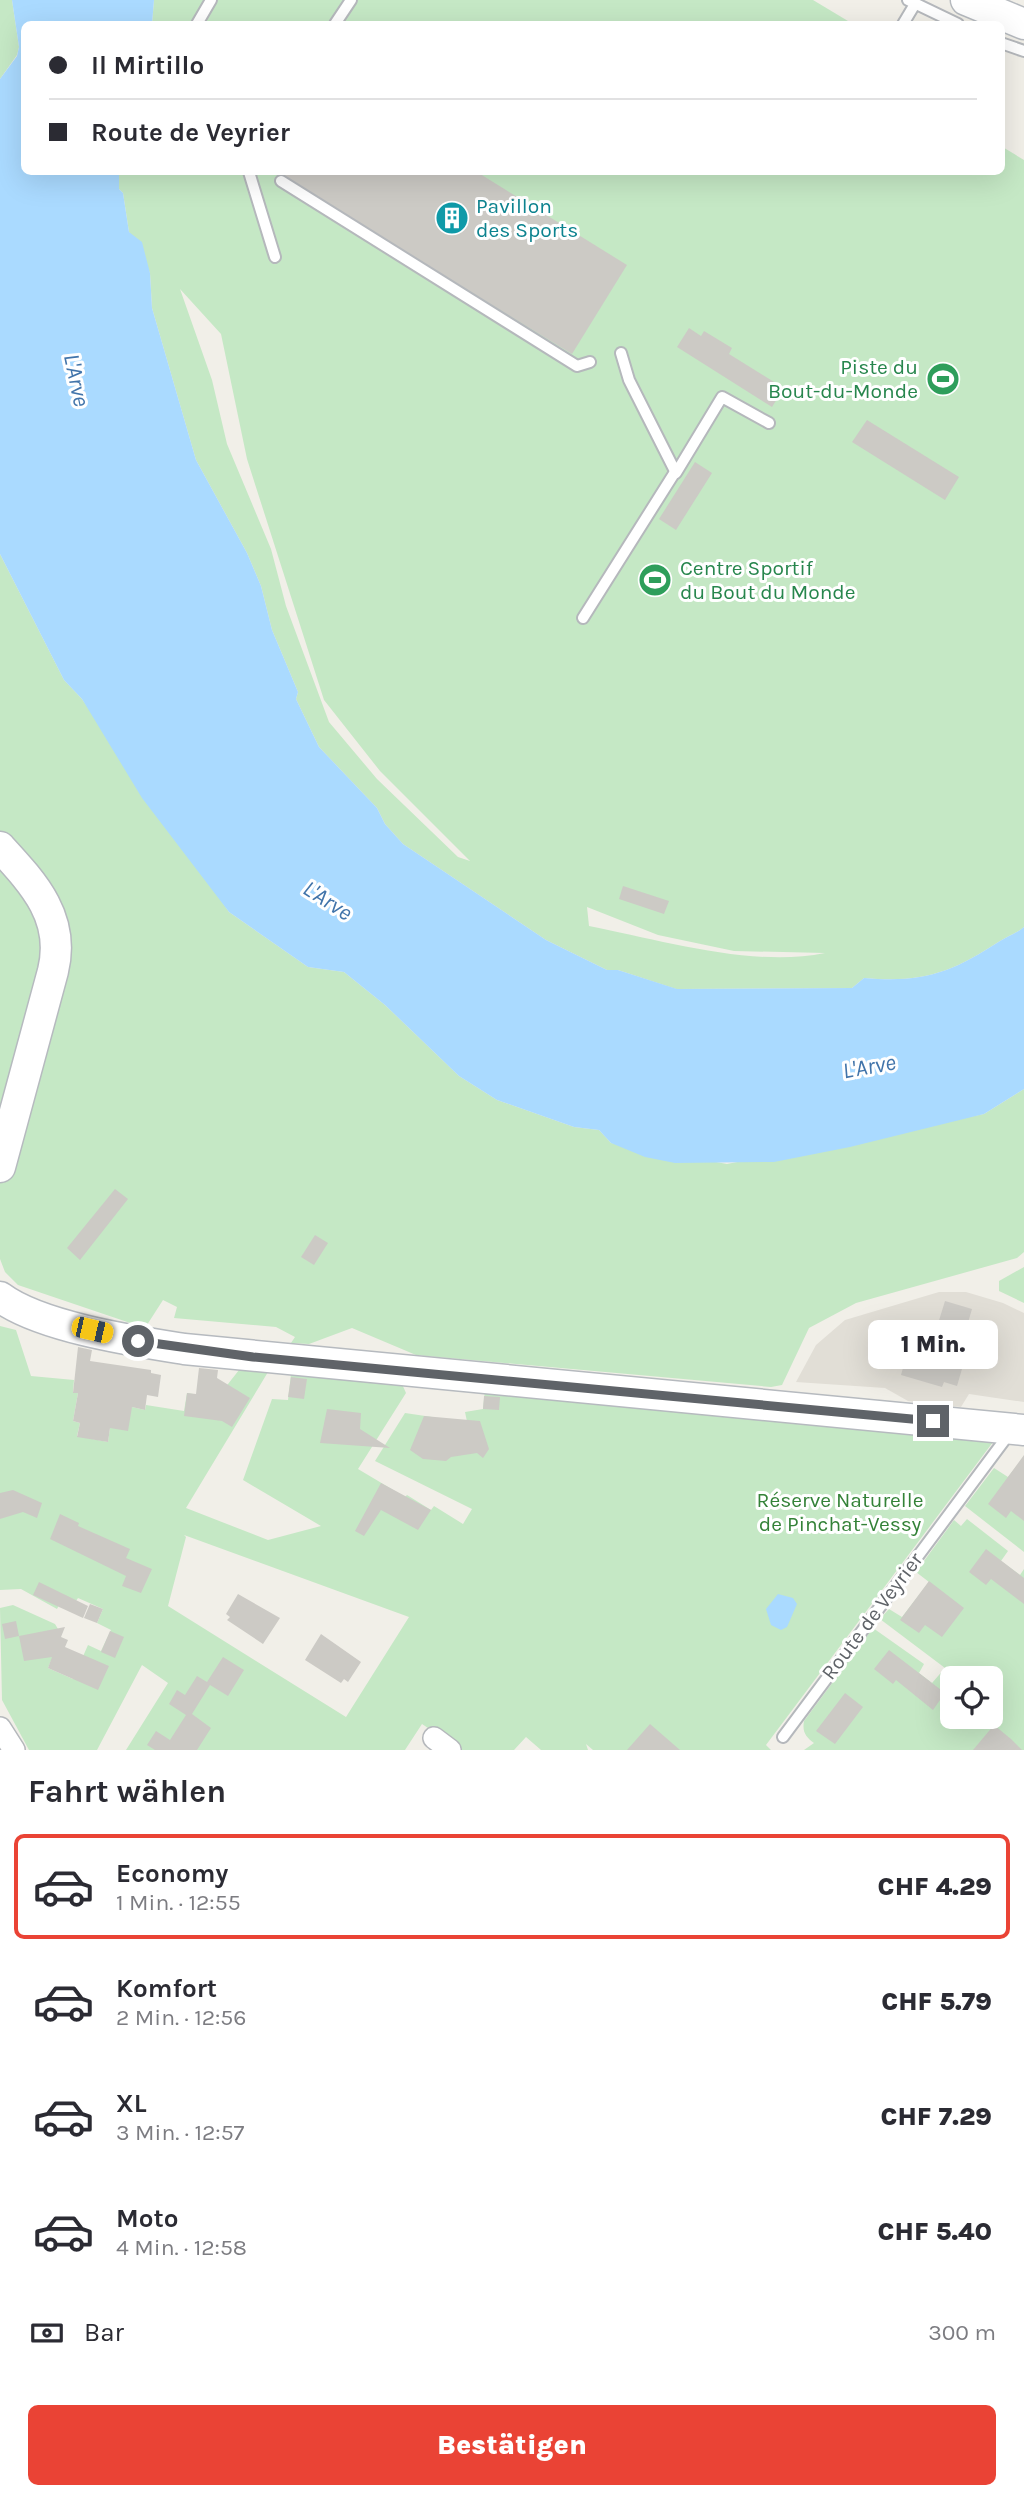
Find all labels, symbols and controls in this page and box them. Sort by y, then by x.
text: Il Mirtillo [91,50,204,81]
text: Route de Veyrier [91,117,290,148]
place label: Pavillon des Sports [476,194,578,242]
building icon: Pavillon des Sports [433,199,471,237]
water label: L'Arve [58,351,95,409]
place label: Piste du Bout-du-Monde [768,355,918,403]
sports icon: Piste du Bout-du-Monde [924,360,962,398]
place label: Centre Sportif du Bout du Monde [680,556,856,604]
sports icon: Centre Sportif du Bout du Monde [636,561,674,599]
water label: L'Arve [298,875,358,926]
water label: L'Arve [840,1049,898,1084]
car [70,1315,115,1345]
callout: 1 Min. [868,1320,998,1368]
route start [122,1325,154,1357]
text: 1 Min. [901,1331,965,1358]
route end [917,1405,949,1437]
park label: Réserve Naturelle de Pinchat-Vessy [757,1488,923,1536]
street label: Route de Veyrier [816,1547,928,1684]
map controls [940,1666,1003,1729]
button: locate [940,1666,1003,1729]
text: Fahrt wählen [28,1773,226,1810]
icon: car [32,1855,95,1918]
text: Economy [116,1858,228,1889]
text: CHF 4.29 [878,1871,992,1902]
text: 1 Min. · 12:55 [116,1889,241,1916]
icon: car [32,1970,95,2033]
text: Komfort [116,1973,217,2004]
text: CHF 5.79 [881,1986,992,2017]
text: 2 Min. · 12:56 [116,2004,247,2031]
icon: car [32,2085,95,2148]
text: XL [116,2088,147,2119]
text: CHF 7.29 [880,2101,992,2132]
text: 3 Min. · 12:57 [116,2119,244,2146]
icon: car [32,2200,95,2263]
text: Moto [116,2203,178,2234]
text: CHF 5.40 [878,2216,992,2247]
text: 4 Min. · 12:58 [116,2234,247,2261]
icon: cash [28,2314,66,2352]
text: Bar [84,2317,124,2348]
text: 300 m [928,2319,996,2346]
button: Bestätigen [28,2405,996,2485]

